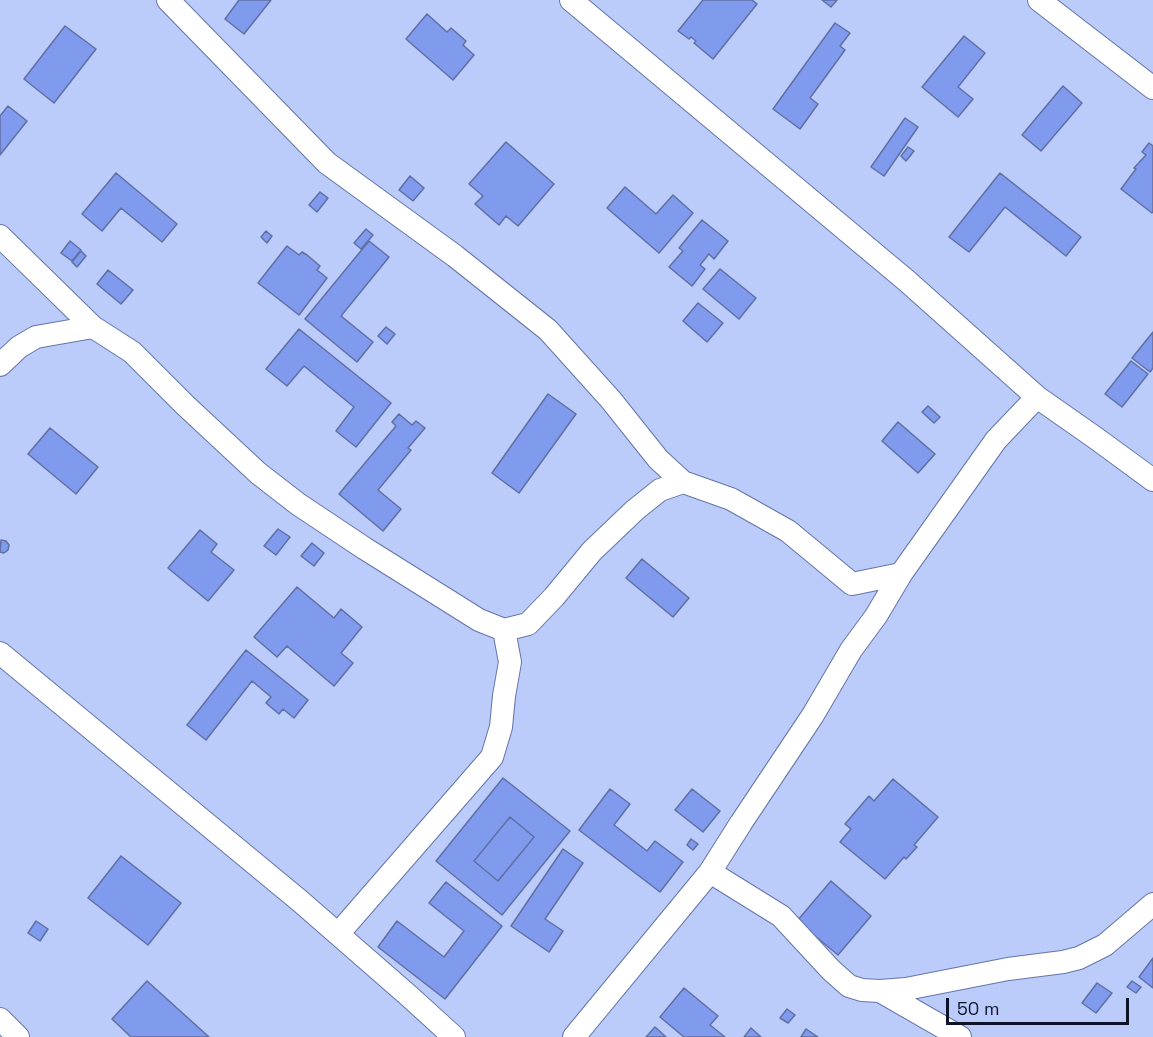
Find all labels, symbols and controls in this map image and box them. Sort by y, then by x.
scale bar [949,986,1132,1024]
text: 50 m [957,997,999,1020]

